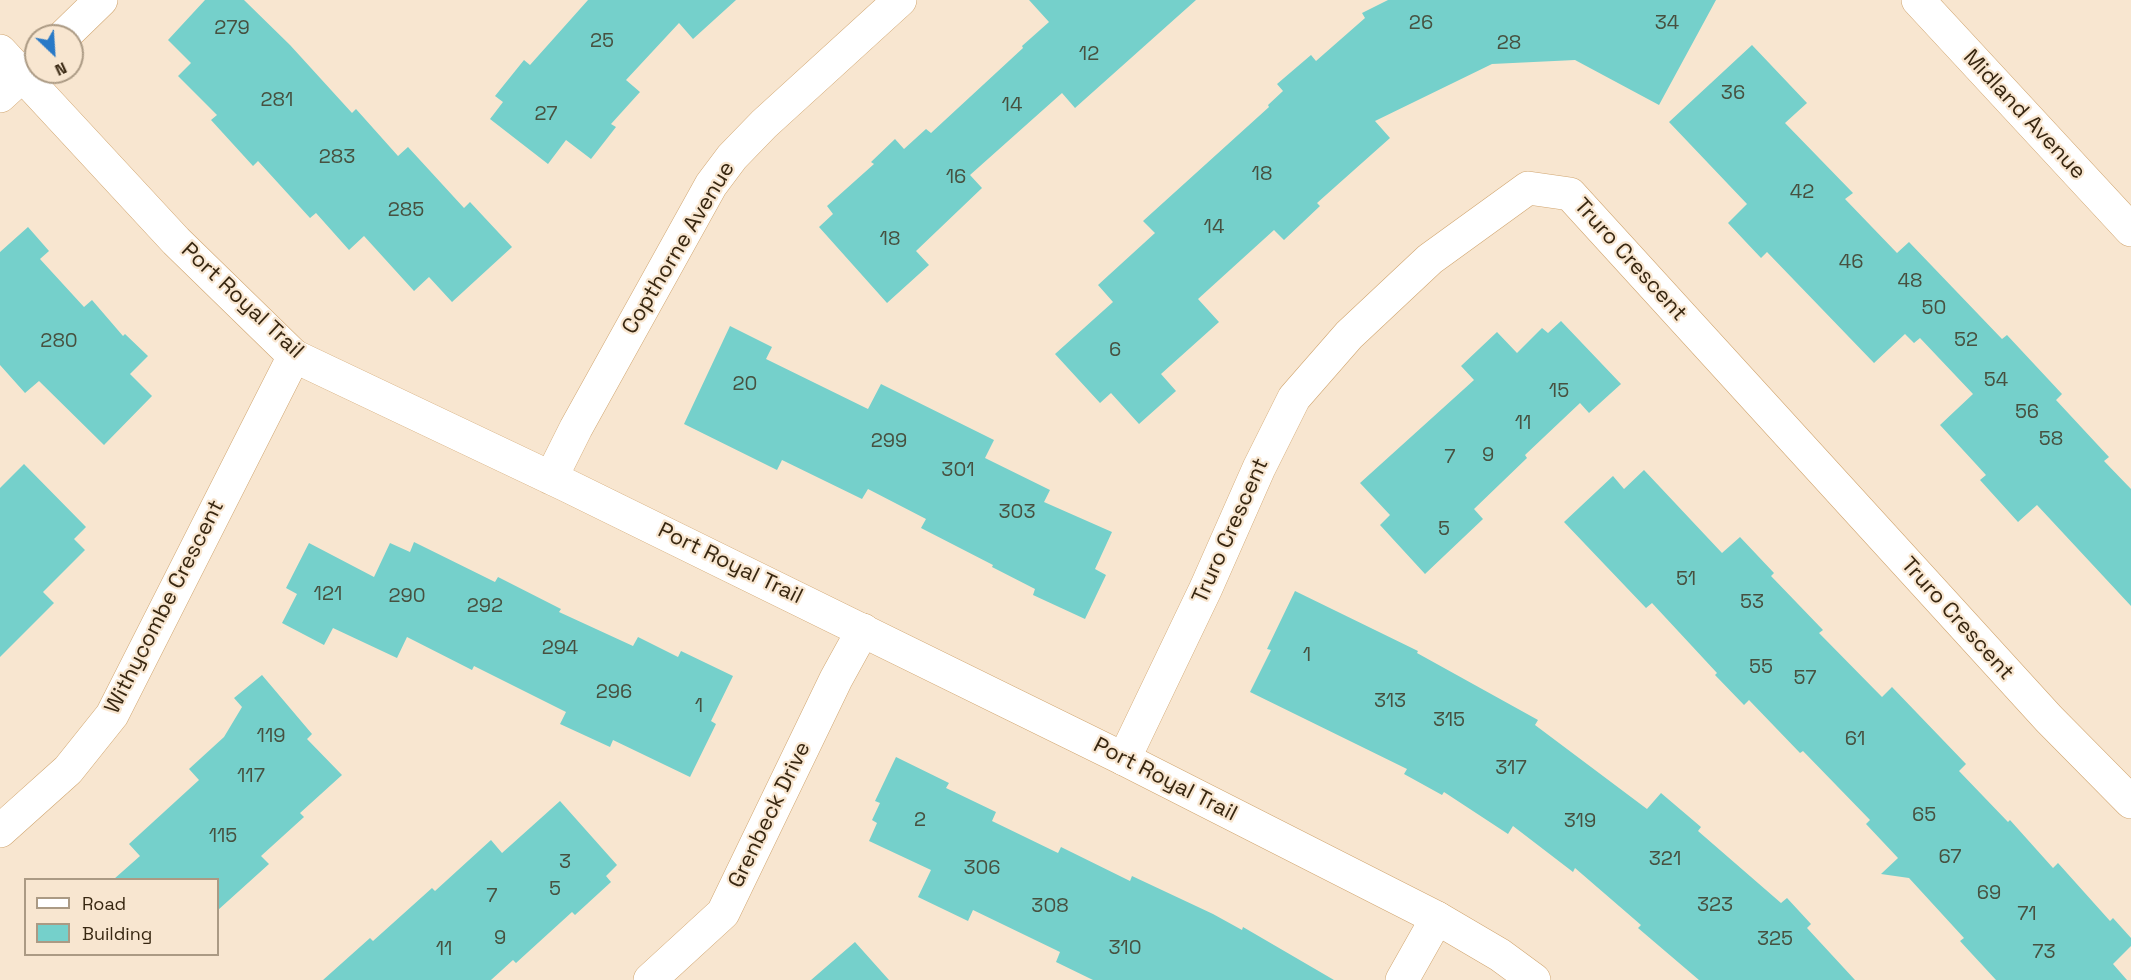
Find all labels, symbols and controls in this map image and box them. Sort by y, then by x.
house number: 26 [1409,12,1433,36]
house number: 34 [1655,12,1679,36]
house number: 279 [214,17,250,41]
north arrow [24,24,84,84]
house number: 25 [590,30,614,54]
house number: 28 [1497,32,1521,56]
house number: 12 [1079,43,1099,67]
street label: Midland Avenue [1957,45,2091,185]
text: N [52,57,70,81]
house number: 36 [1721,82,1745,106]
house number: 281 [261,89,293,113]
house number: 14 [1002,94,1022,118]
house number: 27 [534,103,558,127]
house number: 283 [319,146,355,170]
street label: Copthorne Avenue [617,157,741,339]
house number: 18 [1252,163,1272,187]
house number: 16 [946,166,966,190]
house number: 42 [1790,181,1814,205]
street label: Truro Crescent [1568,193,1692,327]
house number: 285 [388,199,424,223]
house number: 14 [1204,216,1224,240]
house number: 18 [880,228,900,252]
street label: Port Royal Trail [175,238,309,364]
house number: 46 [1839,251,1863,275]
house number: 48 [1898,270,1922,294]
house number: 50 [1922,297,1946,321]
house number: 52 [1954,329,1978,353]
house number: 280 [40,330,78,354]
house number: 6 [1109,339,1121,363]
house number: 54 [1984,369,2008,393]
house number: 20 [733,373,757,397]
house number: 15 [1549,380,1569,404]
house number: 56 [2015,401,2039,425]
house number: 11 [1515,412,1531,436]
house number: 58 [2039,428,2063,452]
house number: 299 [871,430,907,454]
house number: 9 [1482,444,1494,468]
house number: 7 [1444,446,1456,470]
street label: Truro Crescent [1187,454,1275,608]
house number: 301 [941,459,975,483]
street label: Withycombe Crescent [100,496,230,718]
house number: 303 [999,501,1035,525]
street label: Port Royal Trail [653,518,807,610]
house number: 5 [1438,518,1450,542]
street label: Truro Crescent [1895,552,2019,686]
house number: 51 [1676,568,1696,592]
house number: 121 [314,583,342,607]
house number: 290 [388,585,426,609]
house number: 53 [1740,591,1764,615]
house number: 292 [467,595,503,619]
house number: 294 [542,637,578,661]
house number: 1 [1303,644,1311,668]
house number: 55 [1749,656,1773,680]
house number: 57 [1793,667,1817,691]
house number: 296 [596,681,632,705]
house number: 313 [1374,690,1406,714]
house number: 1 [695,695,703,719]
house number: 315 [1433,709,1465,733]
house number: 119 [257,725,285,749]
house number: 61 [1845,728,1865,752]
street label: Port Royal Trail [1089,732,1241,828]
street label: Grenbeck Drive [723,738,817,892]
house number: 317 [1495,757,1527,781]
house number: 117 [237,765,265,789]
house number: 65 [1912,804,1936,828]
house number: 2 [914,809,926,833]
house number: 319 [1564,810,1596,834]
house number: 115 [209,825,237,849]
house number: 67 [1938,846,1962,870]
house number: 321 [1649,848,1681,872]
house number: 3 [559,851,571,875]
house number: 306 [963,857,1001,881]
legend [24,878,219,956]
house number: 5 [549,878,561,902]
house number: 69 [1977,882,2001,906]
house number: 7 [486,885,498,909]
text: Road [82,892,126,915]
house number: 323 [1697,894,1733,918]
house number: 308 [1031,895,1069,919]
house number: 71 [2017,903,2037,927]
text: Building [82,922,152,945]
house number: 9 [494,927,506,951]
house number: 325 [1757,928,1793,952]
house number: 310 [1109,937,1141,961]
house number: 11 [436,938,452,962]
house number: 73 [2032,941,2056,965]

